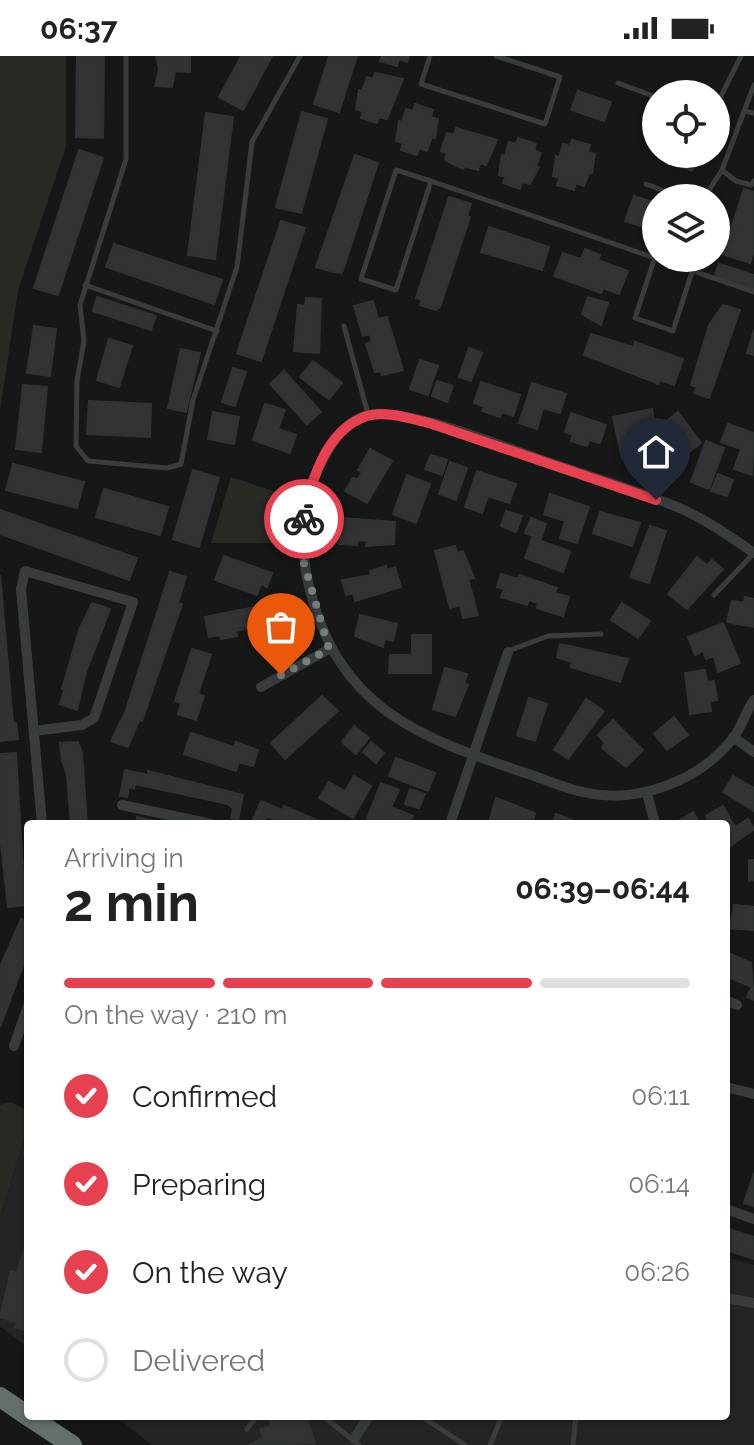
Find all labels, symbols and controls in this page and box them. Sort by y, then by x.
text: 06:37 [40,11,118,46]
map controls [642,80,730,272]
button: locate [642,80,730,168]
button: layers [642,184,730,272]
pin [622,418,690,500]
icon: home [634,430,678,474]
courier [264,479,344,559]
icon: bike [282,497,326,541]
pin [247,593,315,675]
icon: bag [259,605,303,649]
text: Arriving in [64,843,184,873]
text: 06:39–06:44 [515,871,690,906]
text: 2 min [64,872,199,933]
text: On the way · 210 m [64,1000,288,1030]
icon: check [64,1074,108,1118]
text: Confirmed [132,1079,277,1114]
text: 06:11 [631,1081,690,1111]
icon: check [64,1162,108,1206]
text: Preparing [132,1167,266,1202]
text: 06:14 [628,1169,690,1199]
icon: check [64,1250,108,1294]
text: On the way [132,1255,288,1290]
text: 06:26 [624,1257,690,1287]
text: Delivered [132,1343,265,1378]

